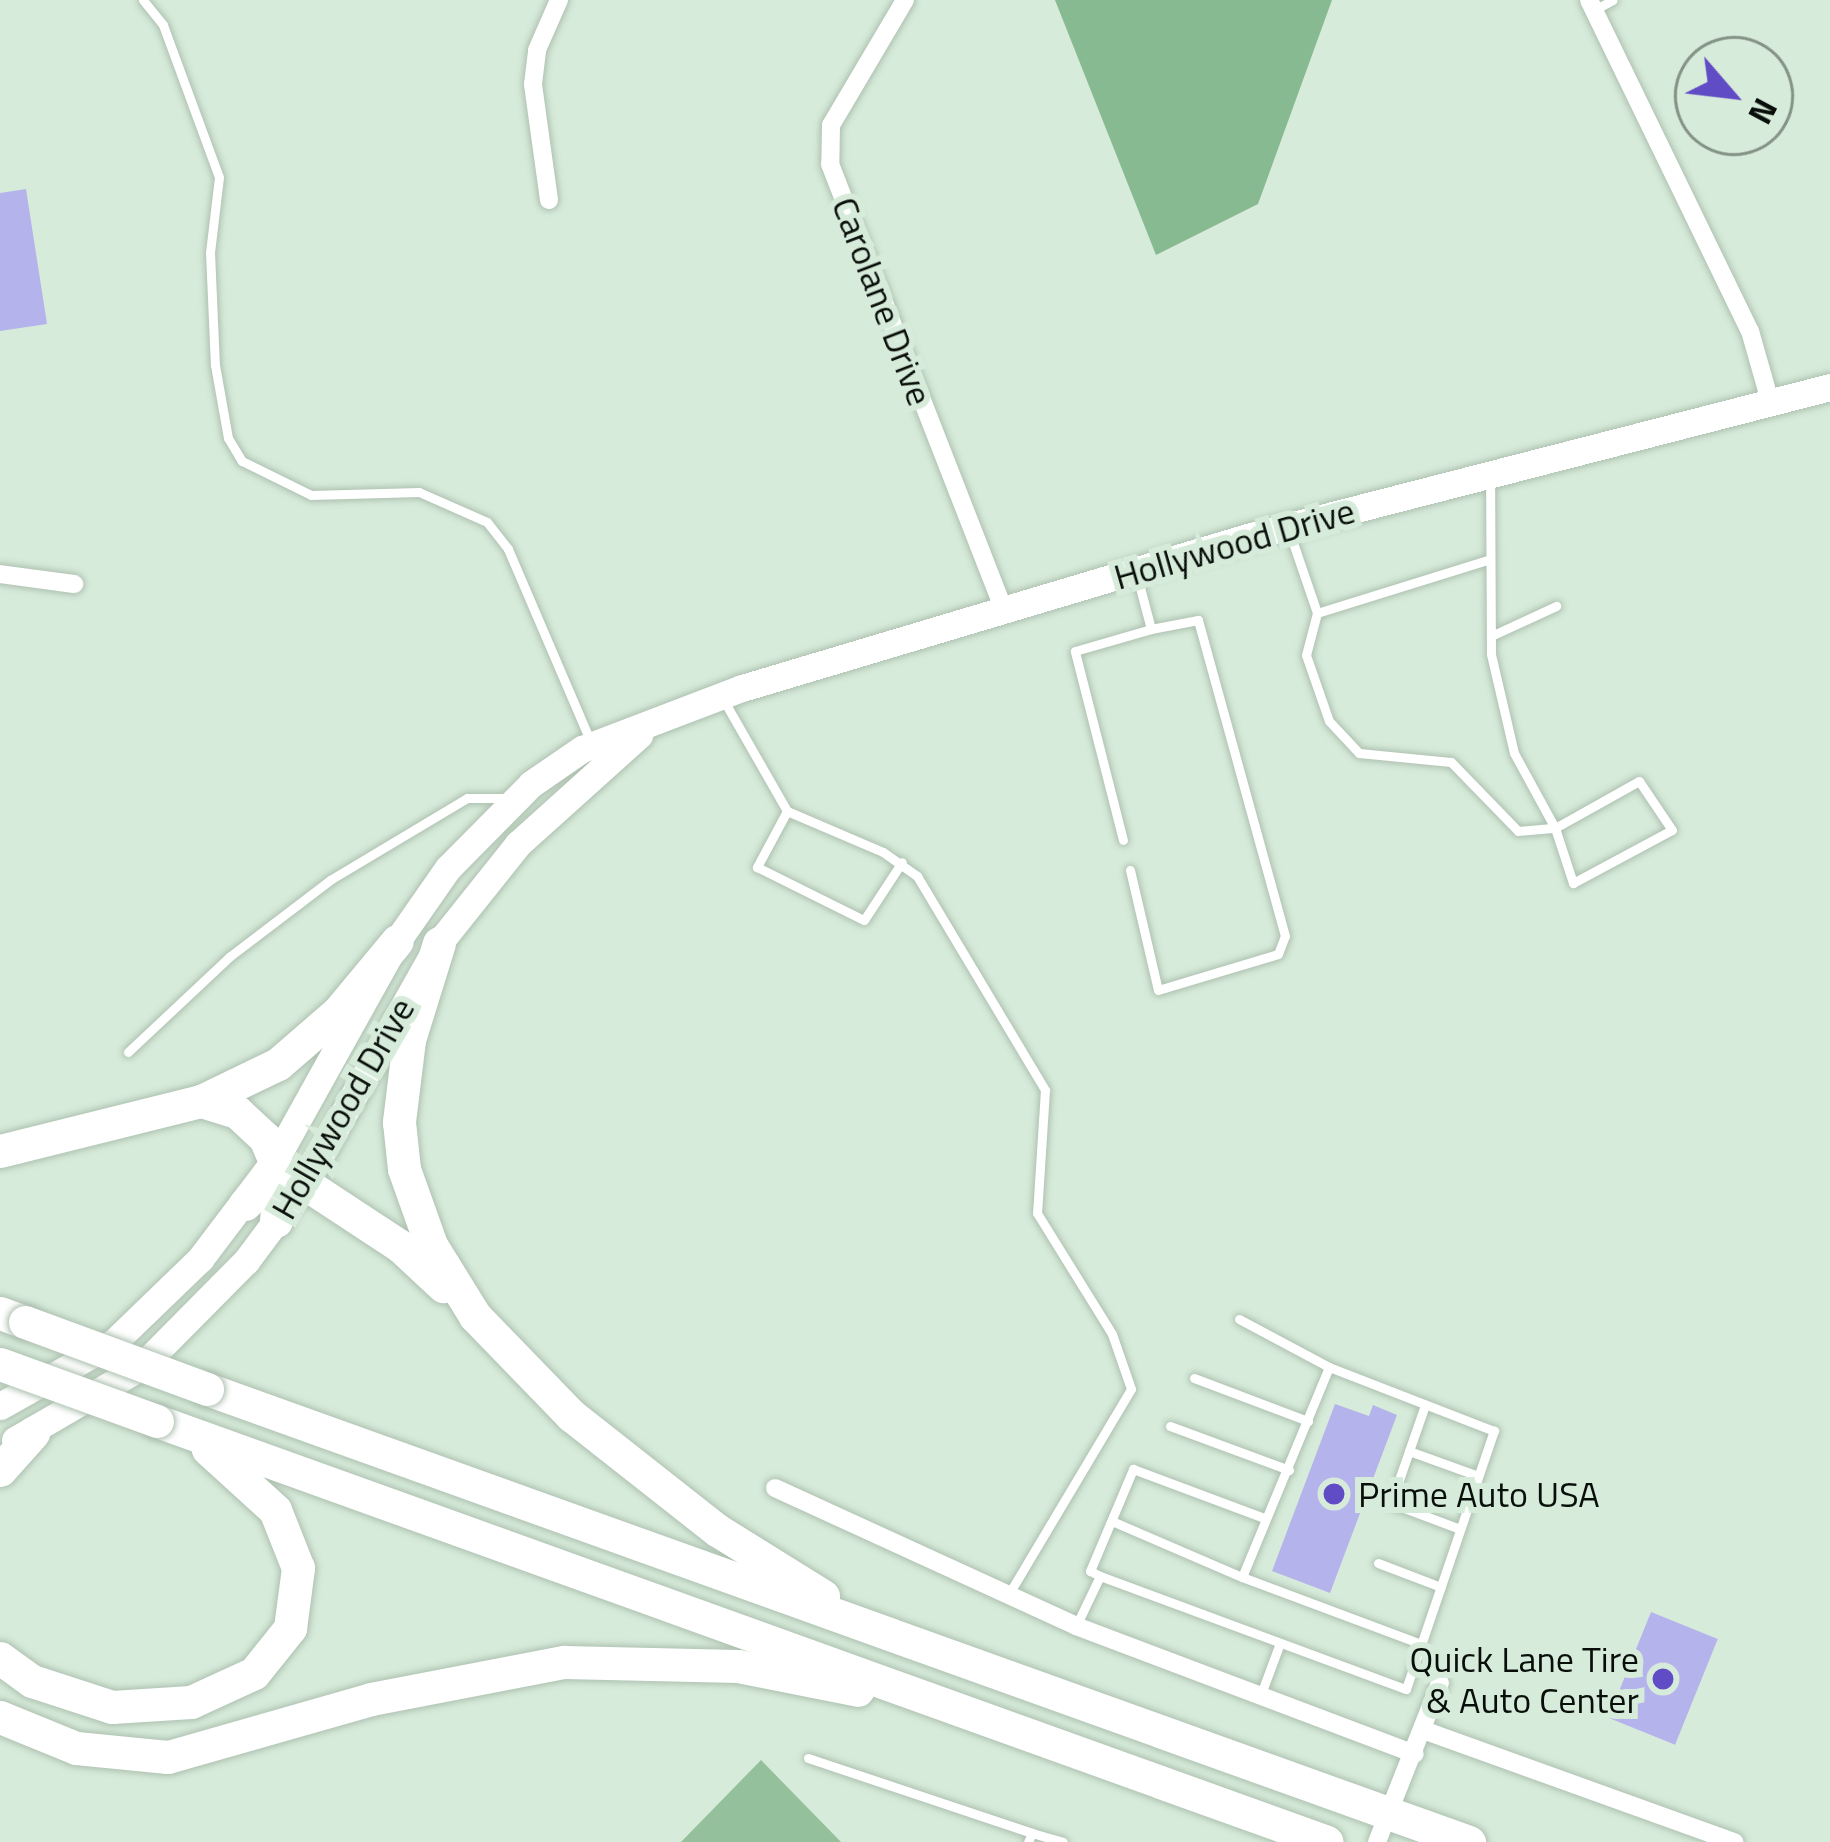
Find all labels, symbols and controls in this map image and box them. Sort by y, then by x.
north arrow [1674,36,1794,156]
text: N [1736,90,1791,133]
street label: Carolane Drive [824,191,942,411]
street label: Hollywood Drive [1109,488,1359,598]
street label: Hollywood Drive [261,990,423,1226]
place label: Prime Auto USA [1358,1472,1600,1516]
marker: Prime Auto USA [1321,1481,1347,1507]
place label: Quick Lane Tire & Auto Center [1410,1636,1639,1721]
marker: Quick Lane Tire & Auto Center [1650,1666,1676,1692]

